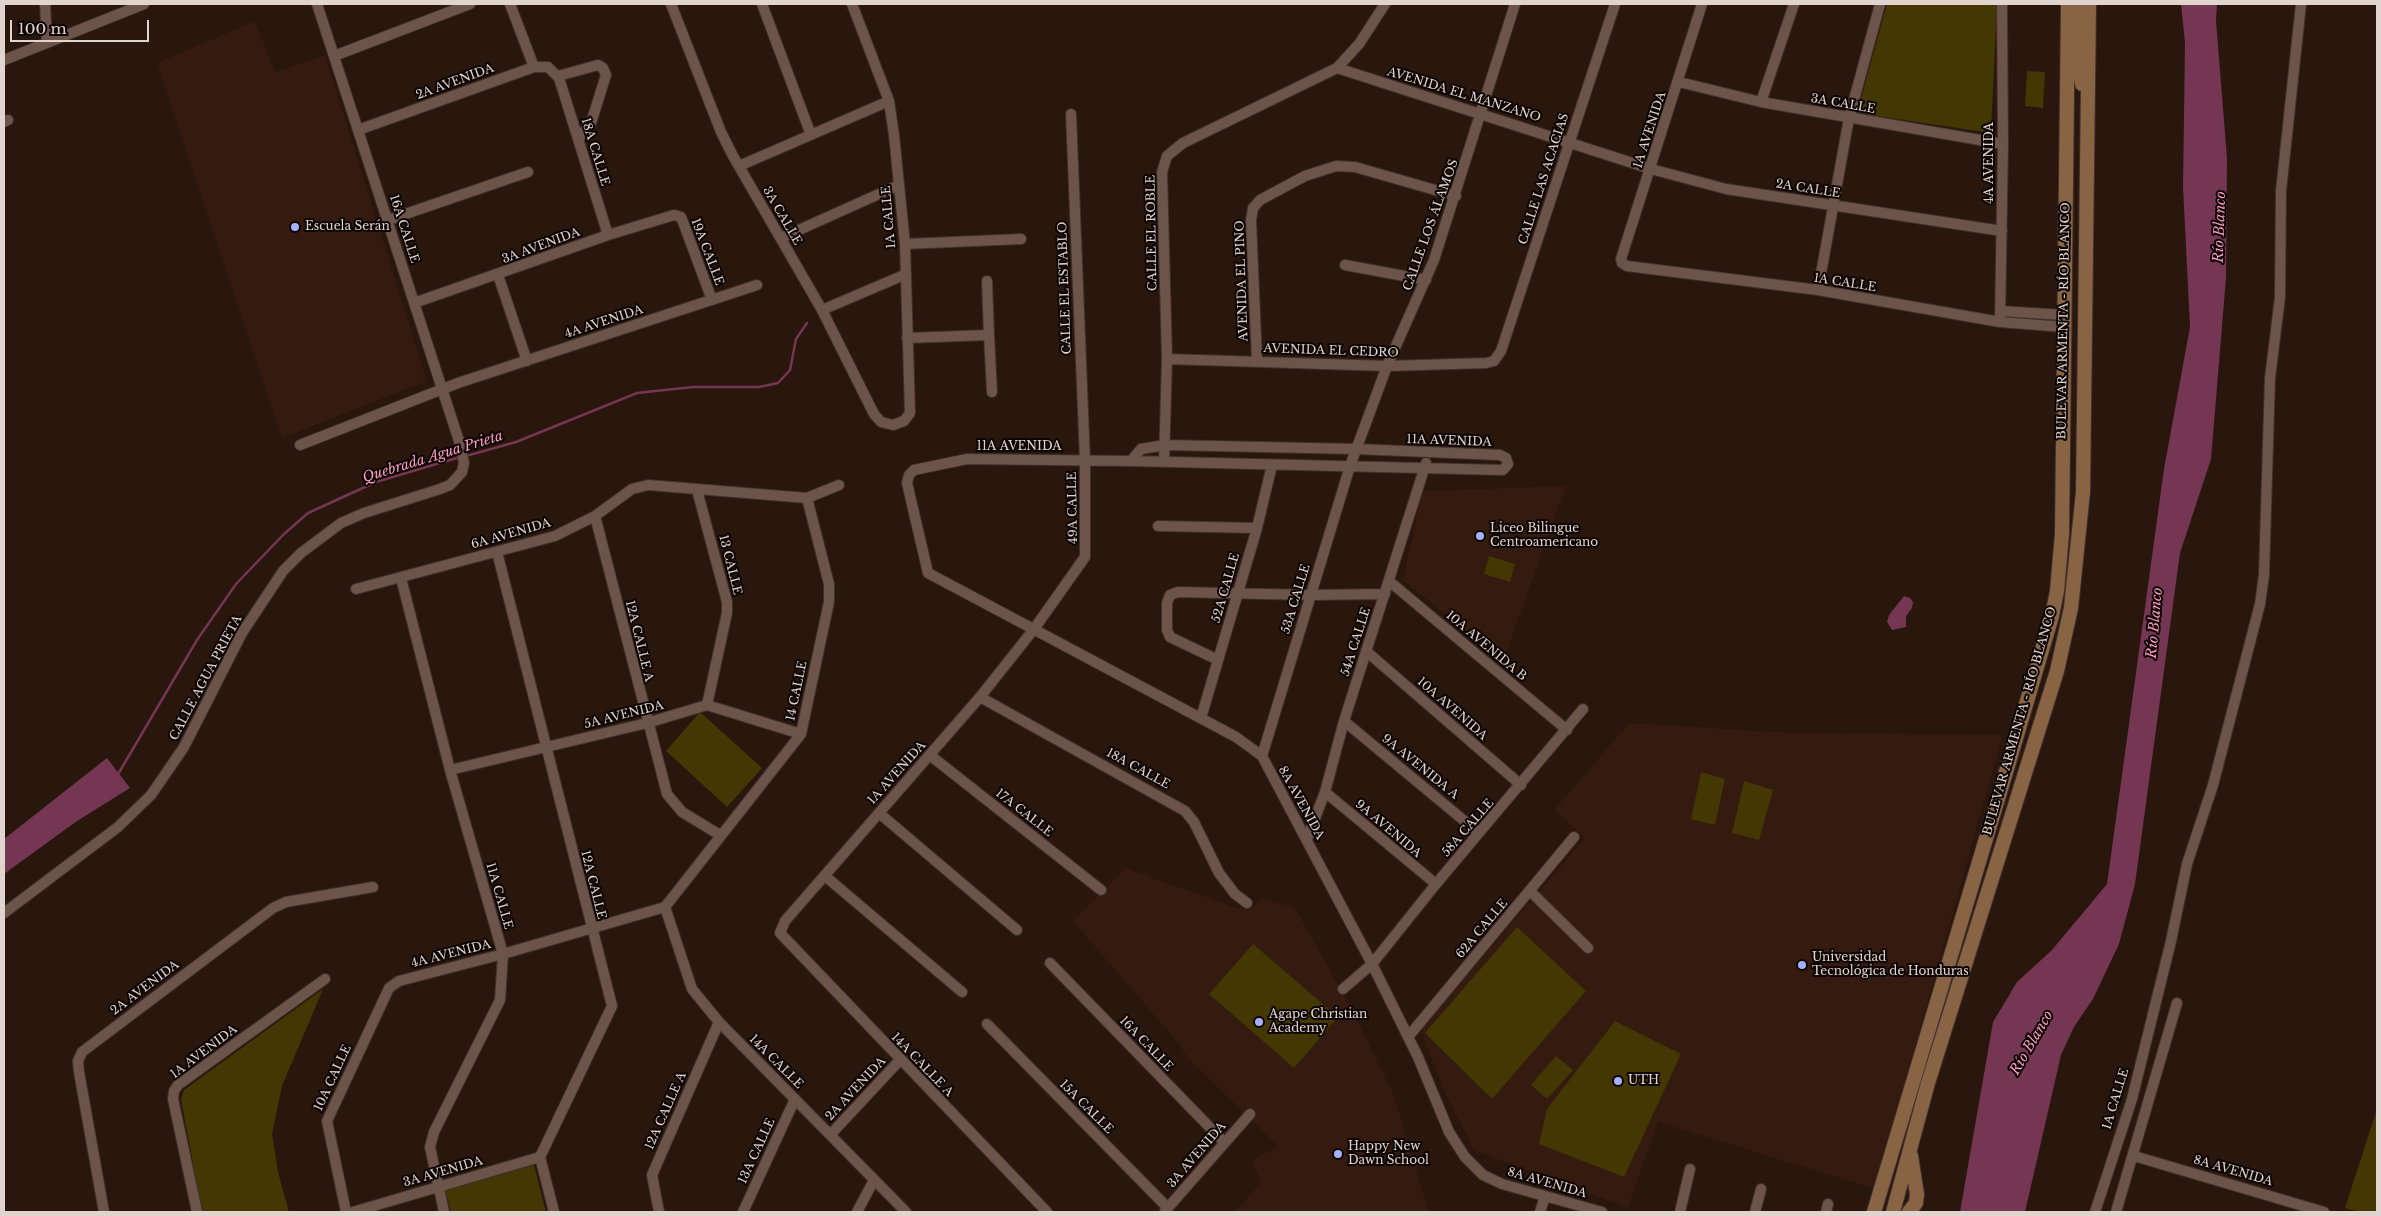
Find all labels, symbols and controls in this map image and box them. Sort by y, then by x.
scale bar [12,10,151,42]
text: 100 m [18,19,67,38]
street label: 2A AVENIDA [414,61,496,103]
street label: AVENIDA EL MANZANO [1385,65,1543,125]
street label: 1A AVENIDA [1631,90,1669,170]
street label: 3A CALLE [1810,91,1876,117]
street label: CALLE LAS ACACIAS [1516,112,1572,246]
street label: 18A CALLE [578,116,612,188]
street label: 4A AVENIDA [1983,122,1997,204]
street label: CALLE LOS ÁLAMOS [1400,157,1462,293]
street label: CALLE EL ROBLE [1144,175,1160,291]
street label: 2A CALLE [1775,177,1841,201]
street label: 3A CALLE [759,184,805,248]
street label: 1A CALLE [879,185,899,249]
water label: Río Blanco [2210,191,2230,263]
street label: 16A CALLE [386,193,422,265]
street label: BULEVAR ARMENTA - RÍO BLANCO [2055,202,2073,440]
street label: 19A CALLE [688,216,726,288]
place label: Escuela Serán [305,220,390,234]
street label: AVENIDA EL PINO [1233,220,1251,342]
marker: Escuela Serán [289,221,301,233]
street label: CALLE EL ESTABLO [1055,221,1075,355]
street label: 3A AVENIDA [500,225,582,267]
street label: 1A CALLE [1813,271,1877,295]
street label: 4A AVENIDA [563,303,645,341]
street label: AVENIDA EL CEDRO [1263,341,1399,361]
water label: Quebrada Agua Prieta [361,428,505,486]
street label: 11A AVENIDA [1406,432,1492,450]
street label: 11A AVENIDA [976,440,1062,454]
street label: 49A CALLE [1065,472,1081,544]
street label: 6A AVENIDA [469,516,553,552]
place label: Liceo Bilingue Centroamericano [1490,522,1598,550]
marker: Liceo Bilingue Centroamericano [1474,530,1486,542]
street label: 13 CALLE [716,534,744,596]
street label: 52A CALLE [1209,551,1243,625]
street label: 53A CALLE [1279,562,1313,636]
water label: Río Blanco [2144,587,2166,659]
street label: 12A CALLE A [622,599,656,683]
street label: BULEVAR ARMENTA - RÍO BLANCO [1980,605,2060,837]
street label: 54A CALLE [1338,606,1374,678]
street label: 10A AVENIDA B [1443,608,1529,684]
street label: CALLE AGUA PRIETA [167,613,245,743]
street label: 14 CALLE [784,660,810,722]
street label: 10A AVENIDA [1414,675,1490,743]
street label: 5A AVENIDA [583,698,665,732]
street label: 9A AVENIDA A [1379,732,1461,802]
street label: 1A AVENIDA [865,739,929,807]
street label: 18A CALLE [1104,746,1172,792]
street label: 8A AVENIDA [1275,764,1327,842]
street label: 17A CALLE [992,786,1056,840]
street label: 58A CALLE [1439,796,1497,860]
street label: 9A AVENIDA [1352,797,1424,861]
street label: 12A CALLE [577,849,609,921]
street label: 11A CALLE [483,861,515,931]
street label: 62A CALLE [1453,896,1511,962]
street label: 4A AVENIDA [410,937,492,971]
place label: Universidad Tecnológica de Honduras [1812,951,1969,979]
street label: 2A AVENIDA [108,958,182,1018]
marker: Universidad Tecnológica de Honduras [1796,959,1808,971]
place label: Agape Christian Academy [1269,1008,1367,1036]
water label: Río Blanco [2007,1008,2057,1078]
street label: 16A CALLE [1116,1014,1176,1074]
marker: Agape Christian Academy [1253,1016,1265,1028]
street label: 1A AVENIDA [168,1022,240,1082]
street label: 14A CALLE A [888,1030,956,1100]
street label: 14A CALLE [746,1032,806,1092]
street label: 10A CALLE [311,1043,355,1113]
street label: 2A AVENIDA [823,1054,889,1124]
street label: 1A CALLE [2100,1067,2132,1131]
street label: 12A CALLE A [643,1070,689,1152]
place label: UTH [1628,1074,1659,1088]
marker: UTH [1612,1075,1624,1087]
street label: 15A CALLE [1056,1077,1116,1137]
street label: 13A CALLE [736,1116,778,1186]
street label: 3A AVENIDA [1165,1119,1229,1191]
place label: Happy New Dawn School [1348,1140,1429,1168]
marker: Happy New Dawn School [1332,1148,1344,1160]
street label: 8A AVENIDA [2192,1153,2274,1189]
street label: 3A AVENIDA [402,1154,484,1190]
street label: 8A AVENIDA [1506,1165,1588,1201]

